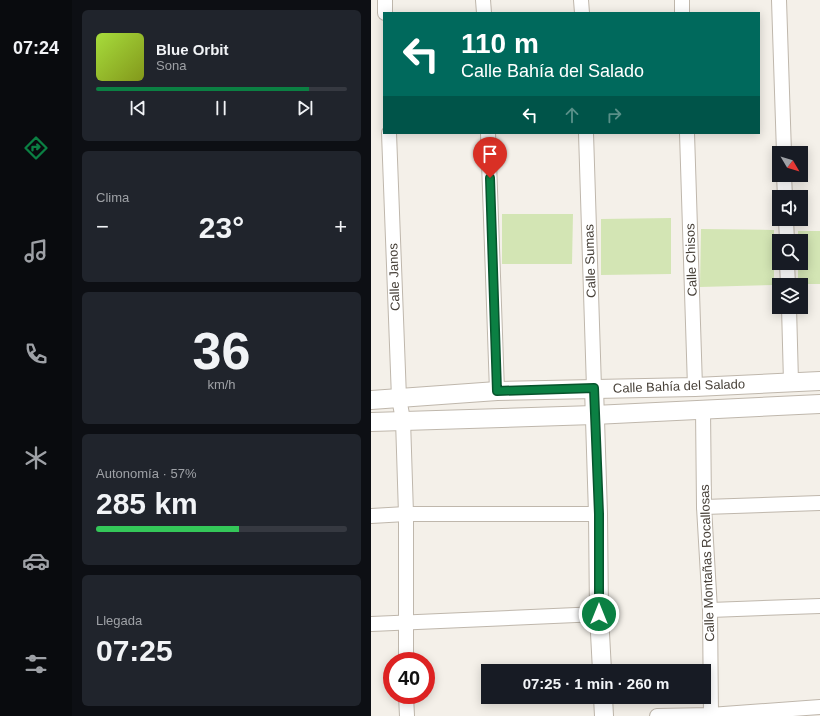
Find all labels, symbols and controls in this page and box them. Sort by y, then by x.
icon: left [395,28,447,80]
text: 110 m [461,28,539,59]
text: 07:24 [13,38,59,58]
text: Blue Orbit [156,41,229,58]
text: Sona [156,58,186,73]
text: Calle Bahía del Salado [461,61,644,81]
icon: previous [127,97,149,119]
icon: pause [210,97,232,119]
icon: next [294,97,316,119]
icon: left [519,104,541,126]
icon: ahead [561,104,583,126]
icon: right [603,104,625,126]
icon: directions [22,134,50,162]
pin [473,137,507,178]
icon: arrive [479,143,501,165]
north arrow [772,146,808,182]
map controls [772,146,808,314]
text: Clima [96,190,129,205]
button: sound [772,190,808,226]
text: 23° [199,211,244,244]
text: − [96,214,109,239]
text: + [334,214,347,239]
street label: Calle Sumas [581,223,599,298]
street label: Calle Chisos [682,223,700,297]
button: search [772,234,808,270]
icon: music [22,237,50,265]
street label: Calle Janos [385,242,403,311]
button: layers [772,278,808,314]
text: 36 [193,322,250,380]
icon: phone [22,340,50,368]
street label: Calle Bahía del Salado [613,376,745,396]
text: km/h [207,377,236,392]
icon: climate [22,444,50,472]
text: Autonomía · 57% [96,466,196,481]
street label: Calle Montañas Rocallosas [697,484,717,642]
text: 285 km [96,487,198,520]
icon: car [22,547,50,575]
position arrow [578,593,620,635]
text: Llegada [96,613,142,628]
text: 07:25 [96,634,173,667]
icon: filters [22,650,50,678]
speed limit sign: 40 [383,652,435,704]
text: 07:25 · 1 min · 260 m [523,675,669,692]

